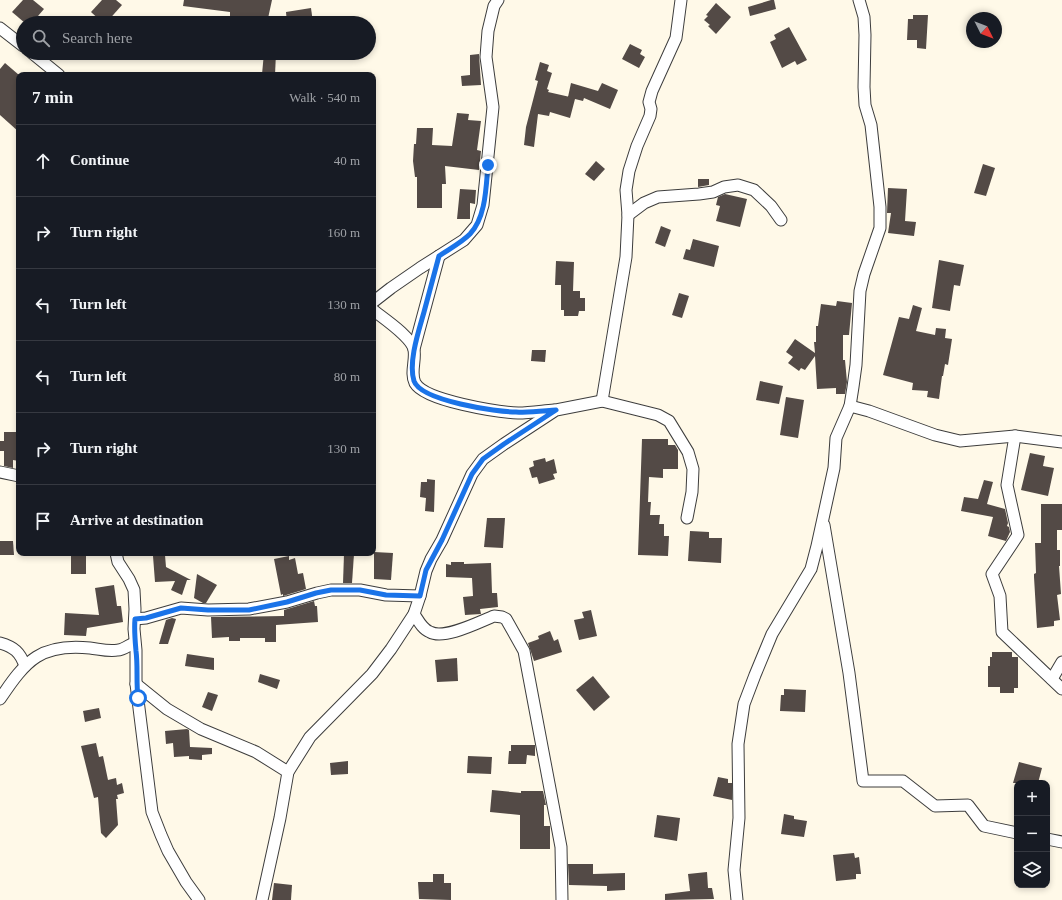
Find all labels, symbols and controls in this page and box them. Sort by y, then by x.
north arrow [966,12,1002,48]
search box [16,16,376,60]
icon: search [30,27,52,49]
text: Search here [62,30,132,46]
text: 7 min [32,88,73,107]
text: Walk · 540 m [289,90,360,105]
icon: ahead [32,150,54,172]
text: Continue [70,152,129,168]
text: 40 m [334,153,360,168]
route end [479,156,497,174]
icon: right [32,222,54,244]
text: Turn right [70,224,137,240]
text: 160 m [327,225,360,240]
icon: left [32,294,54,316]
text: Turn left [70,296,127,312]
text: 130 m [327,297,360,312]
icon: left [32,366,54,388]
text: Turn left [70,368,127,384]
text: 80 m [334,369,360,384]
icon: right [32,438,54,460]
text: Turn right [70,440,137,456]
text: 130 m [327,441,360,456]
icon: arrive [32,510,54,532]
text: Arrive at destination [70,512,203,528]
route start [129,689,147,707]
map controls [1014,780,1050,888]
button: + [1014,780,1050,816]
button: − [1014,816,1050,852]
button: layers [1014,852,1050,888]

